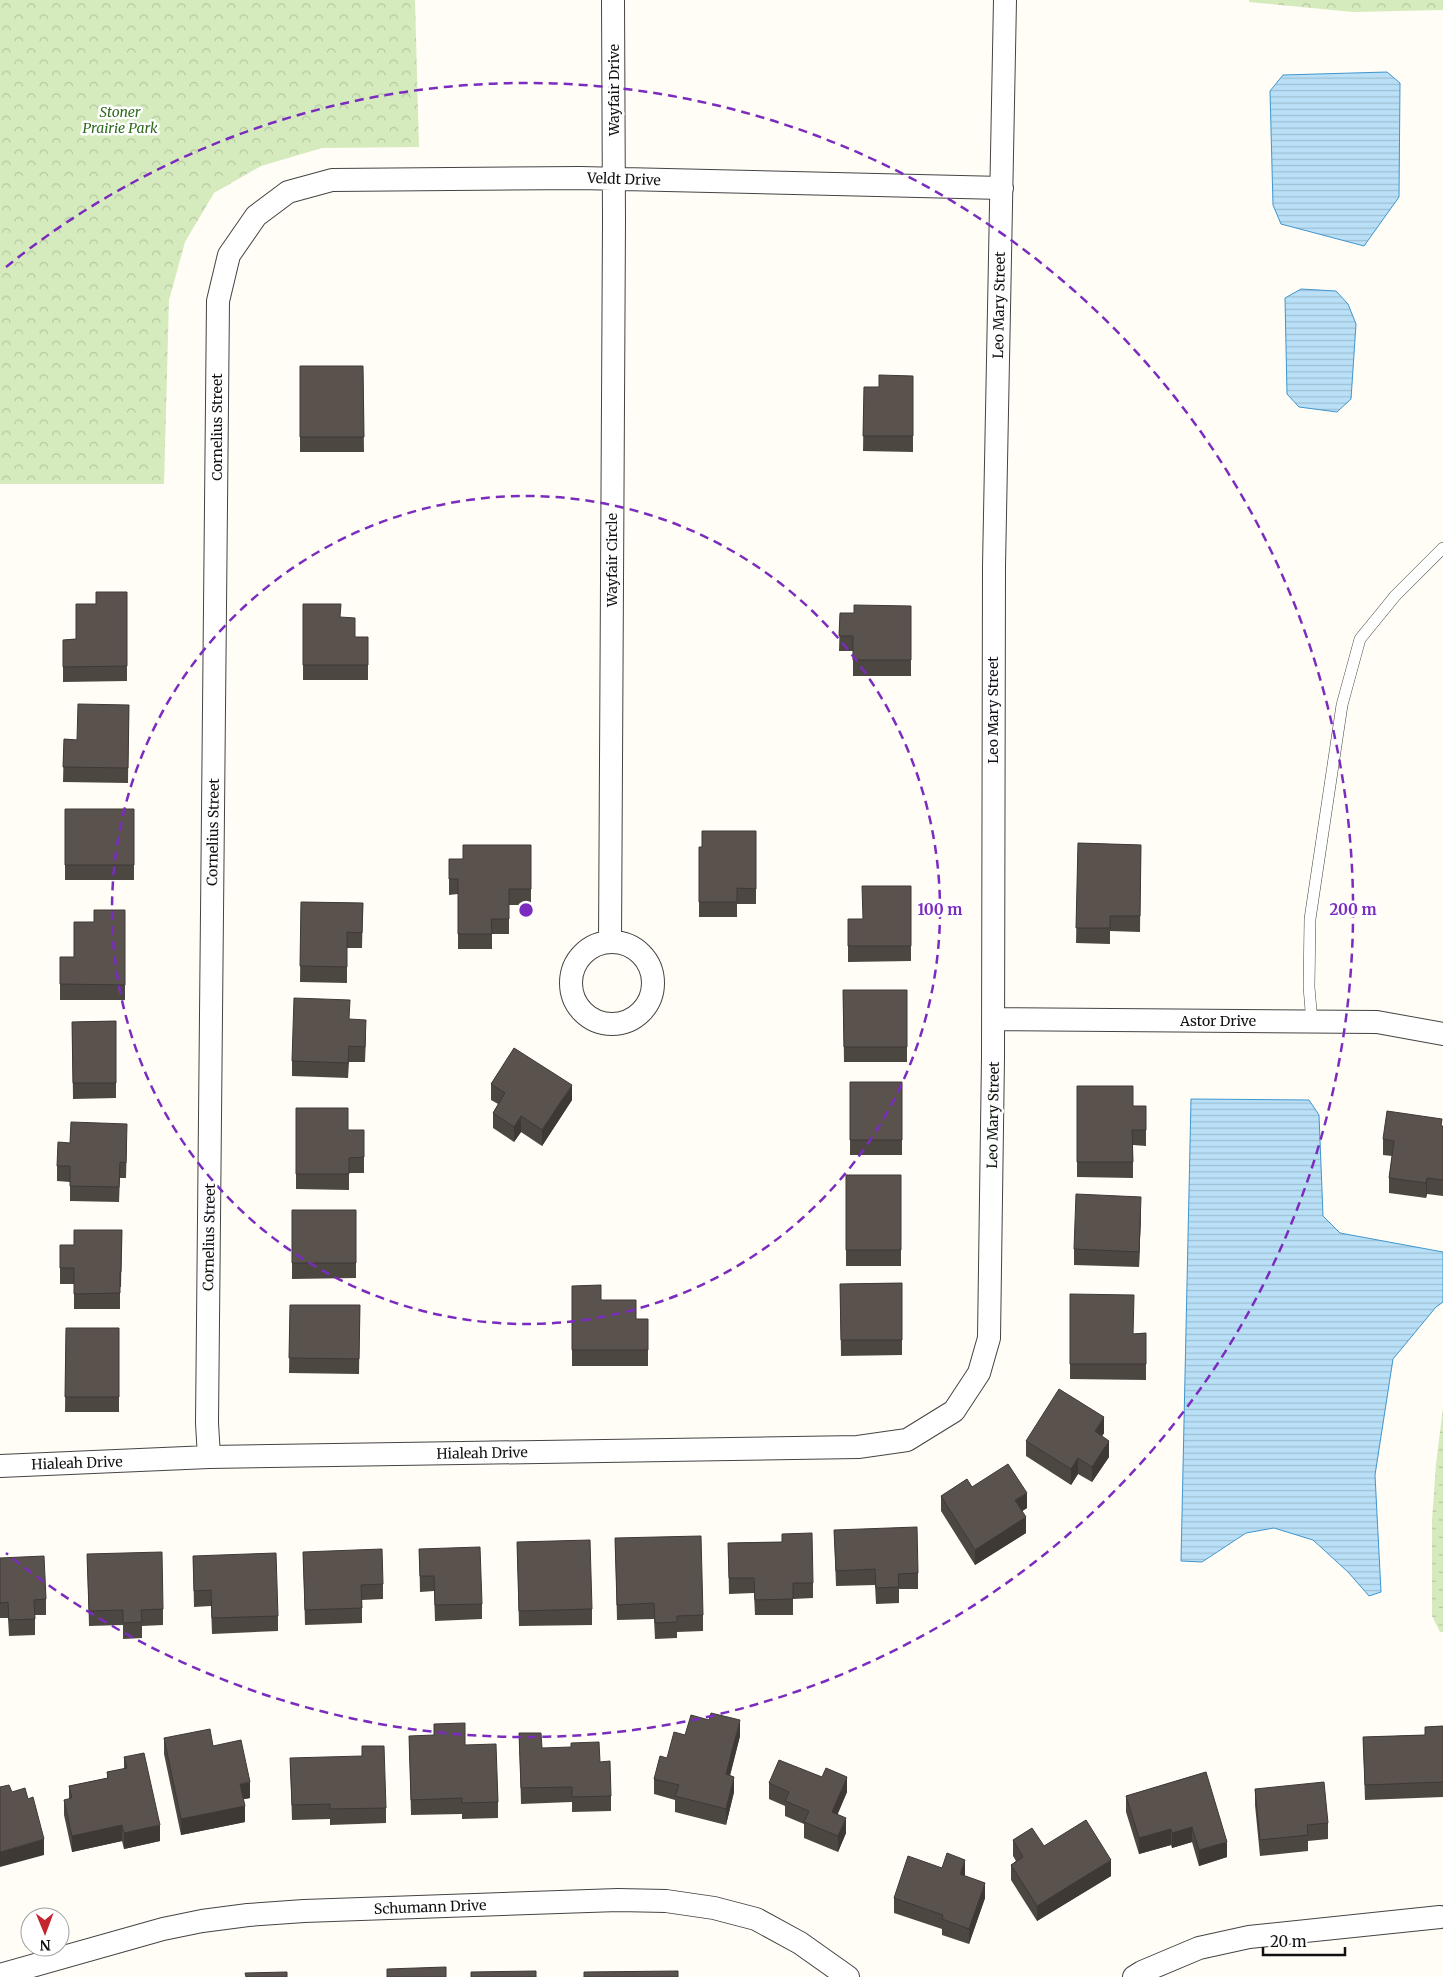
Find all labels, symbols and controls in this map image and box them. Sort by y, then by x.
street label: Wayfair Drive [605,44,623,137]
park label: Stoner Prairie Park [82,103,158,137]
street label: Veldt Drive [586,169,661,189]
street label: Leo Mary Street [989,251,1009,359]
street label: Cornelius Street [208,373,226,481]
street label: Wayfair Circle [603,513,621,608]
street label: Leo Mary Street [984,656,1002,764]
street label: Cornelius Street [203,778,223,886]
text: 100 m [918,900,962,919]
text: 200 m [1329,900,1377,919]
centre of rings [517,901,535,919]
street label: Astor Drive [1179,1012,1256,1030]
street label: Leo Mary Street [983,1061,1003,1169]
street label: Cornelius Street [199,1183,219,1291]
street label: Hialeah Drive [436,1443,528,1463]
street label: Hialeah Drive [31,1452,123,1474]
street label: Schumann Drive [373,1896,487,1918]
north arrow [20,1907,70,1957]
scale bar [1263,1924,1346,1956]
text: 20 m [1270,1932,1307,1951]
text: N [40,1936,51,1954]

